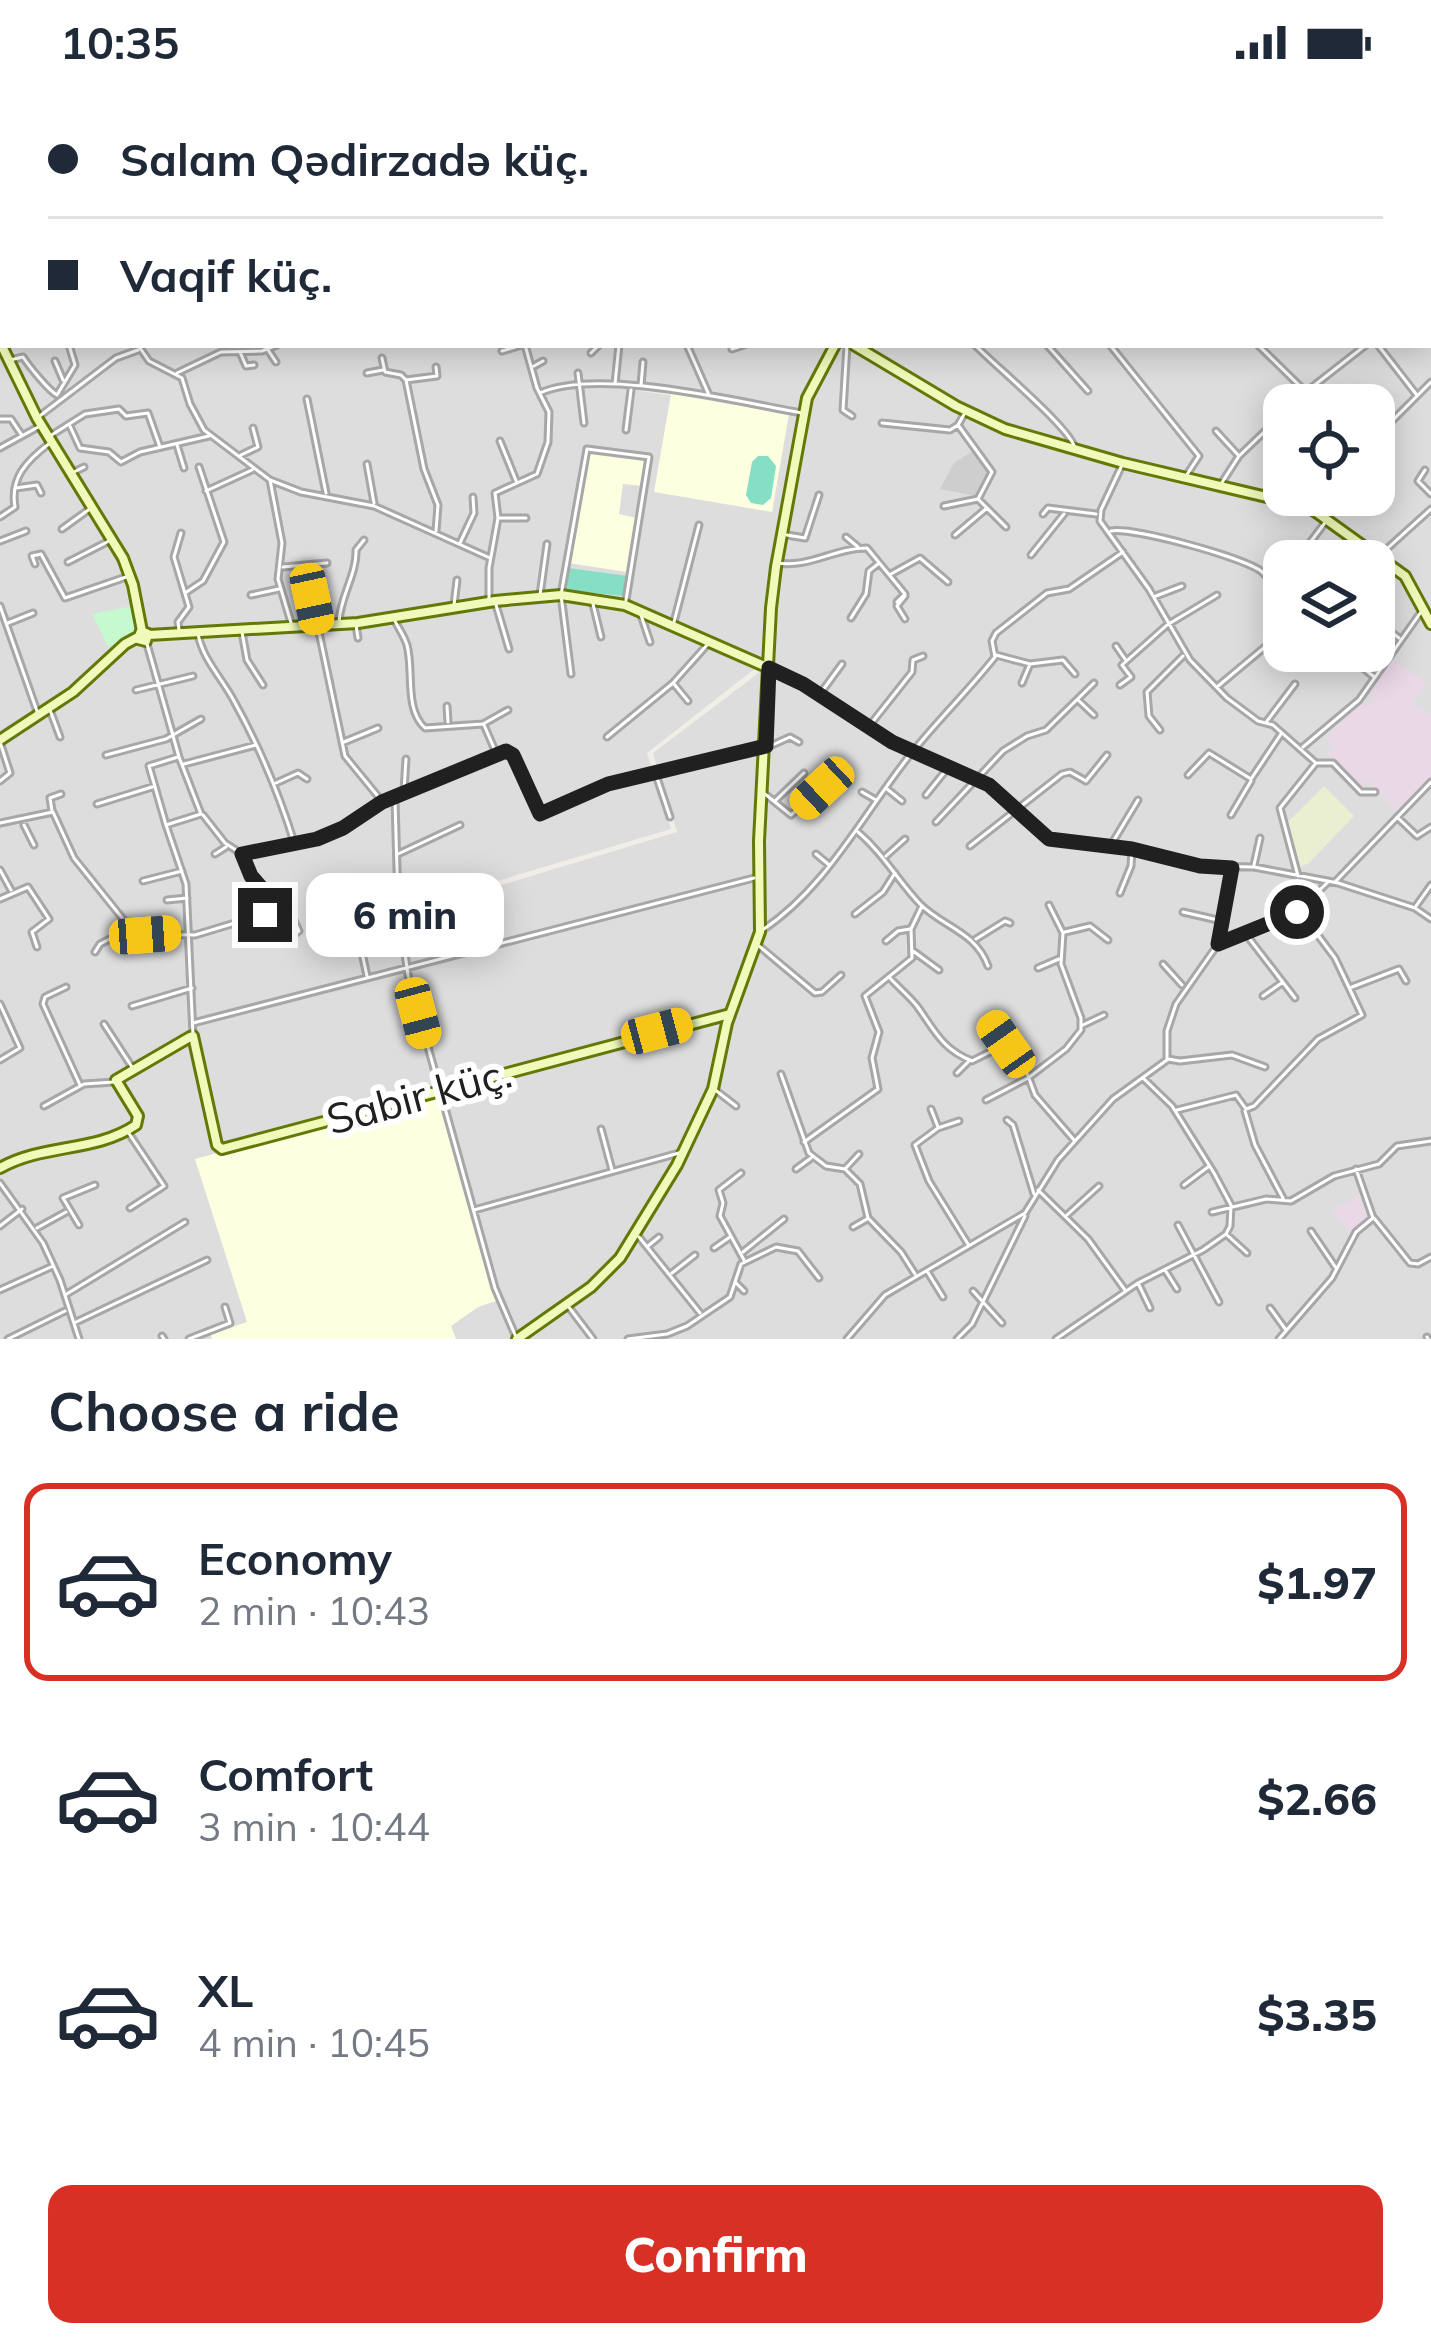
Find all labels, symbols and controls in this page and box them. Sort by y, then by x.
text: 10:35 [60,14,179,70]
text: Salam Qədirzadə küç. [120,131,589,187]
text: Vaqif küç. [120,247,332,303]
map controls [1263,384,1395,672]
button: locate [1263,384,1395,516]
button: layers [1263,540,1395,672]
car [287,560,337,638]
car [783,750,861,826]
callout: 6 min [307,873,505,957]
route start [1270,885,1324,939]
route end [238,888,292,942]
text: 6 min [353,890,457,939]
car [108,915,182,955]
car [391,974,445,1052]
car [618,1004,696,1058]
car [971,1004,1041,1084]
street label: Sabir küç. [321,1045,517,1146]
text: Choose a ride [48,1377,400,1445]
icon: car [54,1528,162,1636]
text: Economy [198,1530,392,1586]
text: $1.97 [1257,1554,1377,1610]
text: 2 min · 10:43 [198,1586,430,1635]
icon: car [54,1744,162,1852]
text: Comfort [198,1746,373,1802]
text: $2.66 [1257,1770,1377,1826]
text: 3 min · 10:44 [198,1802,430,1851]
icon: car [54,1960,162,2068]
text: XL [198,1962,253,2018]
text: $3.35 [1257,1986,1377,2042]
text: 4 min · 10:45 [198,2018,430,2067]
button: Confirm [48,2185,1383,2323]

